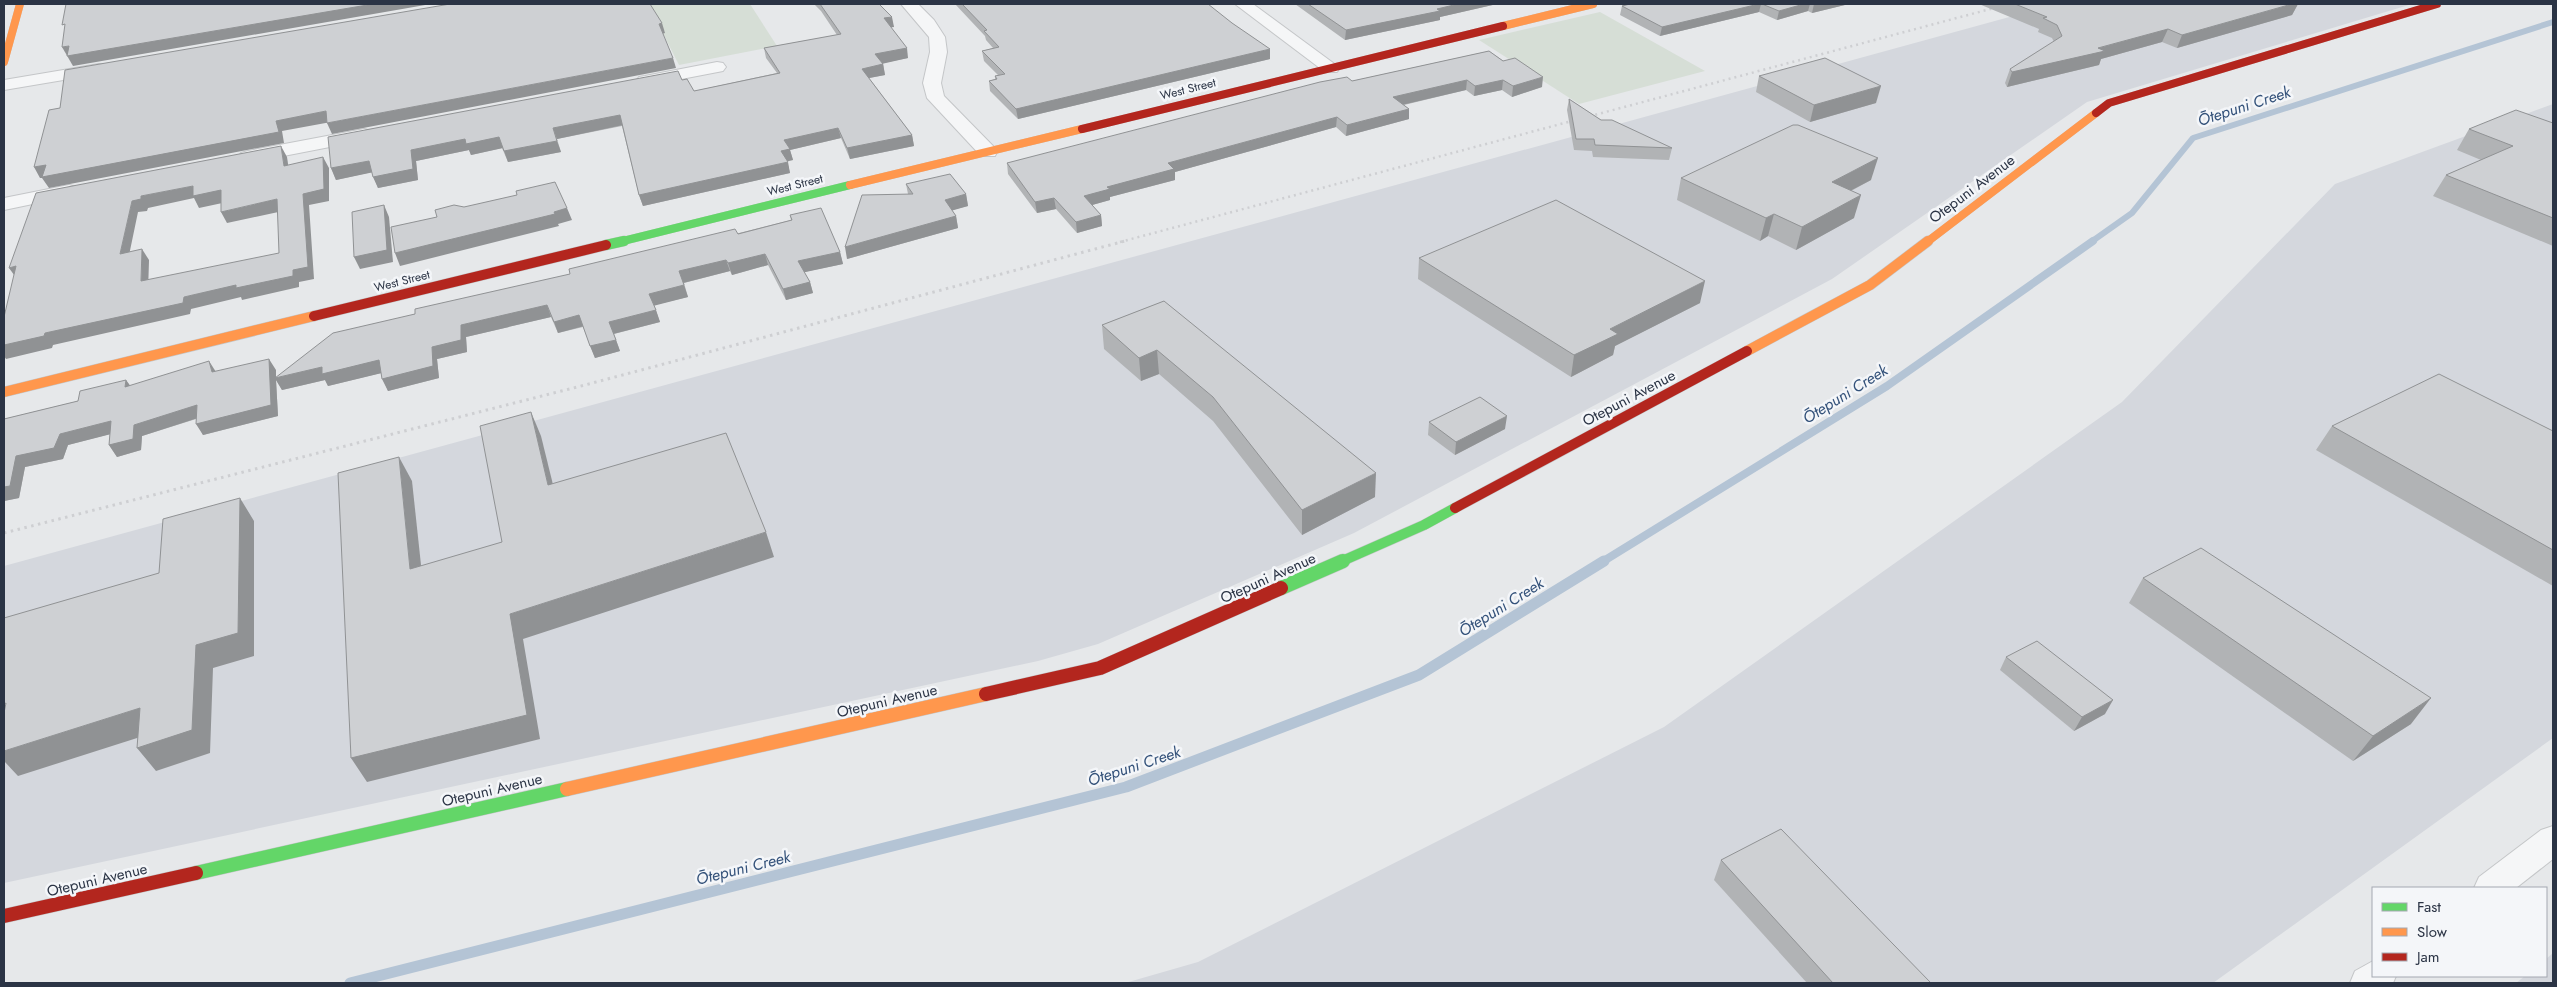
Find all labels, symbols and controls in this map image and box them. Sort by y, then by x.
street label: West Street [1158,73,1218,105]
water label: Ōtepuni Creek [2195,80,2295,132]
street label: Otepuni Avenue [1924,149,2020,229]
street label: West Street [765,169,825,201]
street label: West Street [372,265,432,297]
water label: Ōtepuni Creek [1798,358,1893,429]
street label: Otepuni Avenue [1579,364,1680,432]
street label: Otepuni Avenue [1217,547,1320,609]
water label: Ōtepuni Creek [1454,571,1549,642]
street label: Otepuni Avenue [835,679,940,723]
water label: Ōtepuni Creek [1085,740,1185,792]
street label: Otepuni Avenue [440,768,545,812]
water label: Ōtepuni Creek [693,845,794,891]
street label: Otepuni Avenue [45,858,150,902]
legend [2372,887,2547,977]
text: Fast [2417,896,2441,918]
text: Slow [2417,921,2448,943]
text: Jam [2415,946,2440,968]

